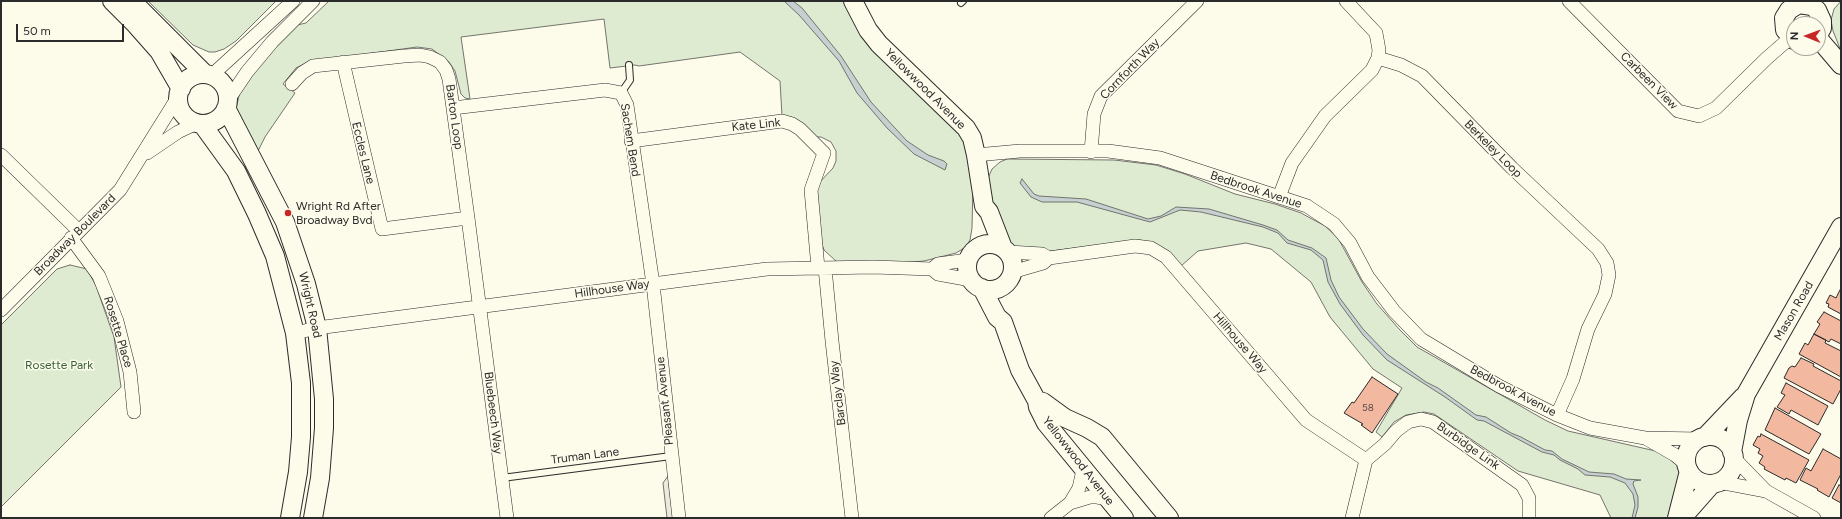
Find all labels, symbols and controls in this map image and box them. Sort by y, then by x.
scale bar [18,16,126,42]
north arrow [1786,16,1826,56]
text: 50 m [23,24,51,38]
text: N [1788,31,1801,40]
street label: Cornforth Way [1097,35,1163,103]
street label: Yellowwood Avenue [882,46,968,132]
street label: Carbeen View [1617,49,1681,113]
street label: Barton Loop [442,83,466,151]
street label: Sachem Bend [617,102,643,178]
street label: Kate Link [731,115,781,135]
street label: Berkeley Loop [1461,117,1525,181]
street label: Eccles Lane [348,120,378,186]
street label: Bedbrook Avenue [1208,168,1304,212]
street label: Broadway Boulevard [31,191,119,279]
place label: Wright Rd After Broadway Bvd [296,199,381,227]
marker: Wright Rd After Broadway Bvd [283,208,293,218]
street label: Wright Road [295,271,325,339]
street label: Hillhouse Way [573,277,651,301]
street label: Mason Road [1771,279,1817,343]
street label: Rosette Place [100,295,136,369]
street label: Hillhouse Way [1210,310,1270,376]
street label: Pleasant Avenue [653,356,677,446]
park label: Rosette Park [25,358,93,372]
street label: Barclay Way [827,360,849,426]
street label: Bedbrook Avenue [1468,362,1558,420]
street label: Bluebeech Way [481,371,505,455]
house number: 58 [1362,402,1374,414]
street label: Yellowwood Avenue [1039,414,1117,508]
street label: Burbidge Link [1434,419,1502,473]
street label: Truman Lane [550,445,620,467]

